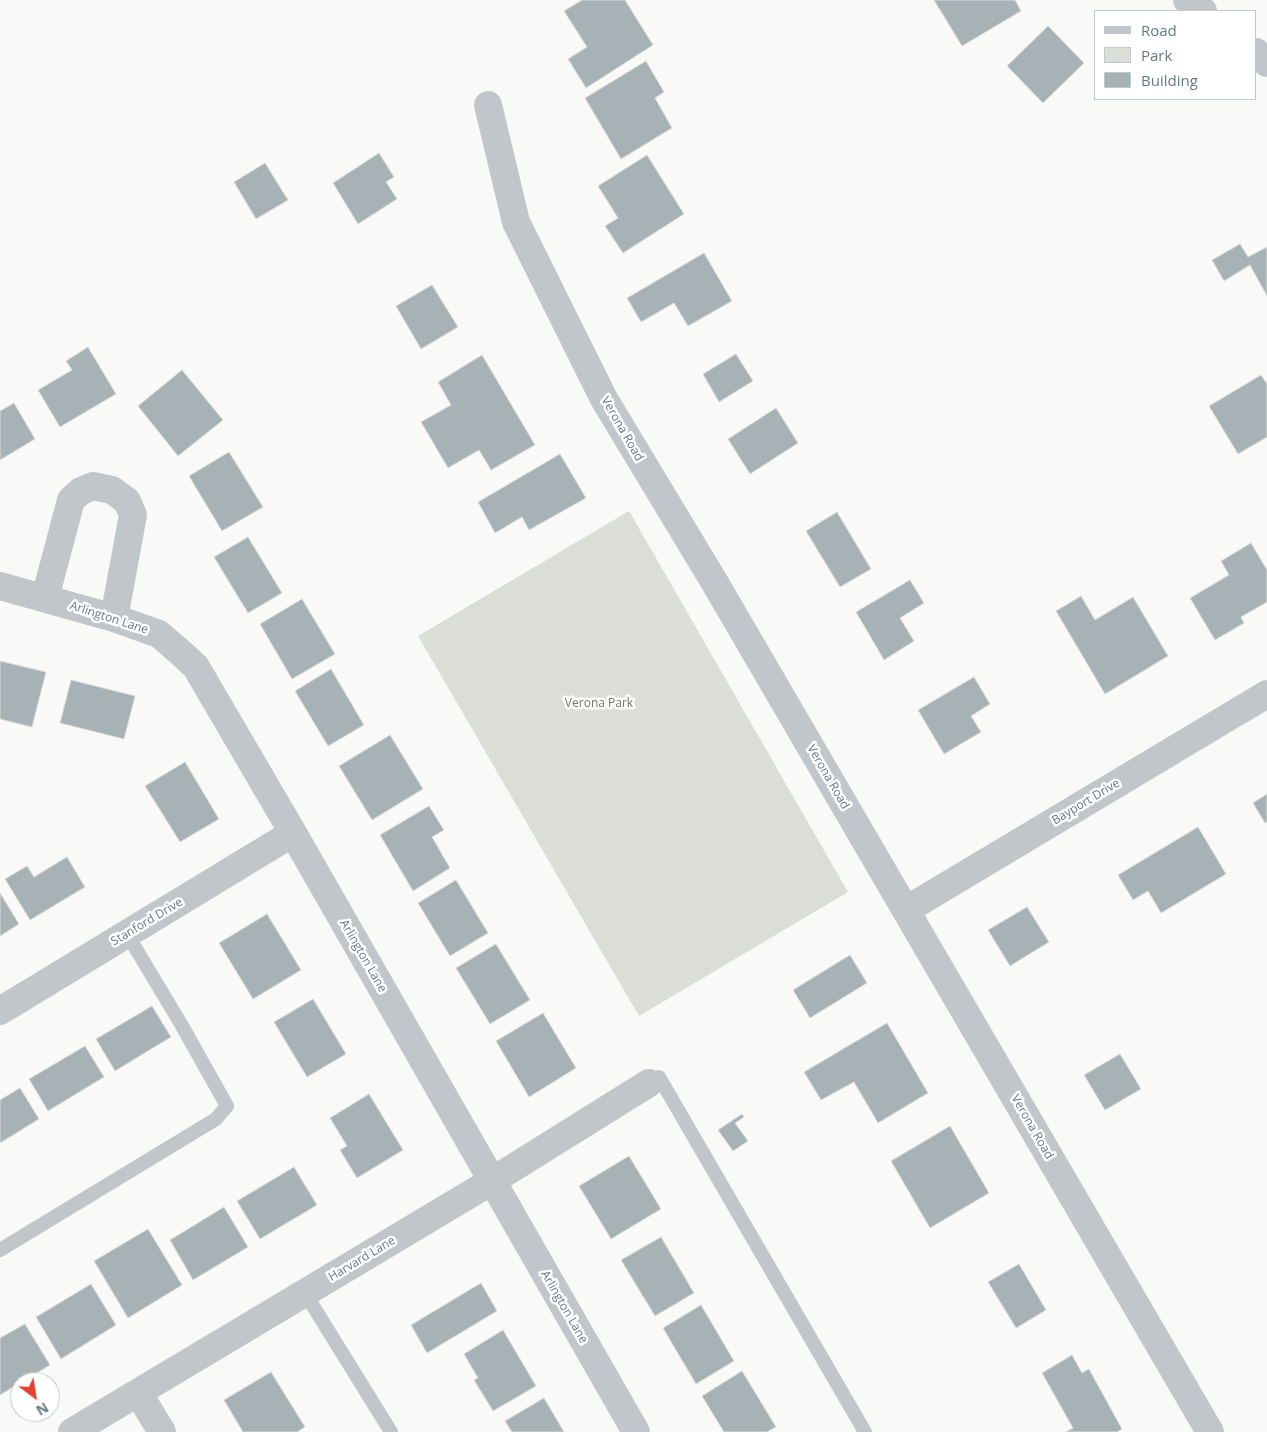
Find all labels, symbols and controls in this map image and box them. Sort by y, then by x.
legend [1094,10,1257,100]
text: Road [1141,20,1177,40]
text: Park [1141,45,1172,65]
text: Building [1141,70,1198,90]
street label: Verona Road [598,394,646,464]
street label: Arlington Lane [68,599,150,637]
park label: Verona Park [565,697,633,711]
street label: Verona Road [804,742,852,812]
street label: Bayport Drive [1049,776,1123,828]
street label: Stanford Drive [109,895,185,949]
street label: Arlington Lane [336,917,390,995]
street label: Verona Road [1008,1092,1056,1162]
street label: Harvard Lane [326,1233,398,1285]
street label: Arlington Lane [537,1268,591,1346]
north arrow [10,1372,60,1422]
text: N [33,1398,52,1421]

